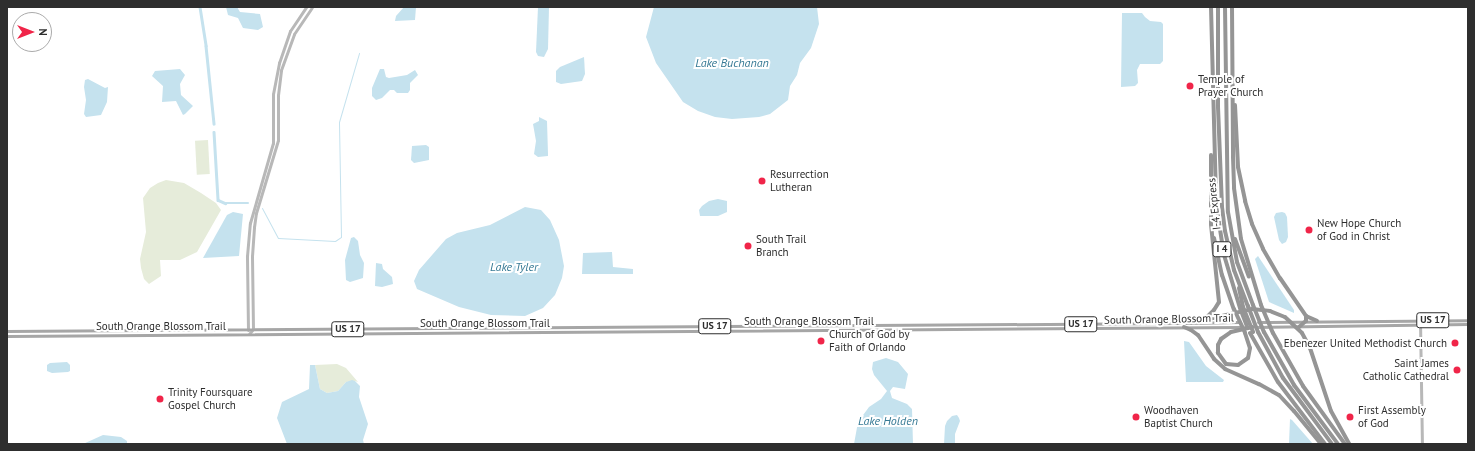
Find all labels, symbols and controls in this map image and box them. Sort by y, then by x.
north arrow [12,12,52,52]
text: N [36,28,50,36]
water label: Lake Buchanan [695,56,769,70]
place label: Temple of Prayer Church [1198,73,1263,99]
marker: Temple of Prayer Church [1185,81,1195,91]
place label: Resurrection Lutheran [770,168,829,194]
marker: Resurrection Lutheran [757,176,767,186]
street label: I-4 Express [1205,177,1223,231]
place label: New Hope Church of God in Christ [1317,217,1402,243]
marker: New Hope Church of God in Christ [1304,225,1314,235]
place label: South Trail Branch [756,233,807,259]
marker: South Trail Branch [743,241,753,251]
road number: I 4 [1212,241,1232,257]
water label: Lake Tyler [490,260,538,274]
street label: South Orange Blossom Trail [1104,311,1234,327]
road number: US 17 [1416,312,1450,328]
street label: South Orange Blossom Trail [744,314,874,328]
street label: South Orange Blossom Trail [420,316,550,330]
road number: US 17 [1064,316,1098,332]
road number: US 17 [698,318,732,334]
street label: South Orange Blossom Trail [96,319,226,333]
road number: US 17 [331,321,365,337]
place label: Church of God by Faith of Orlando [829,328,910,354]
marker: Church of God by Faith of Orlando [816,336,826,346]
place label: Ebenezer United Methodist Church [1284,336,1447,350]
marker: Ebenezer United Methodist Church [1450,338,1460,348]
place label: Saint James Catholic Cathedral [1363,357,1449,383]
marker: Saint James Catholic Cathedral [1452,365,1462,375]
place label: Trinity Foursquare Gospel Church [168,386,253,412]
marker: Trinity Foursquare Gospel Church [155,394,165,404]
place label: Woodhaven Baptist Church [1144,404,1213,430]
place label: First Assembly of God [1358,404,1426,430]
marker: Woodhaven Baptist Church [1131,412,1141,422]
marker: First Assembly of God [1345,412,1355,422]
water label: Lake Holden [858,414,918,428]

